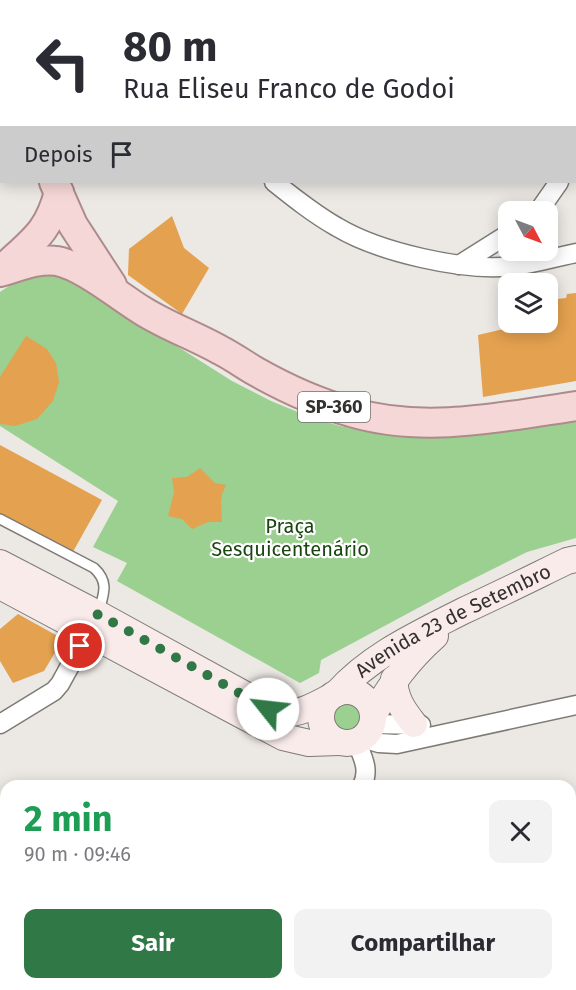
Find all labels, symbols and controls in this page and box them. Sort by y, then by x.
text: 80 m [123,22,217,72]
icon: left [24,24,102,102]
text: Rua Eliseu Franco de Godoi [123,73,455,105]
icon: arrive [105,138,138,171]
text: Depois [24,141,93,168]
north arrow [498,201,558,261]
map controls [498,201,558,333]
button: layers [498,273,558,333]
road number: SP-360 [298,392,370,422]
park label: Praça Sesquicentenário [211,514,369,561]
street label: Avenida 23 de Setembro [350,559,555,682]
pin [54,620,105,671]
icon: arrive [63,629,96,662]
position arrow [236,677,300,741]
text: 2 min [24,797,113,841]
button: close [489,800,552,863]
text: 90 m · 09:46 [24,842,131,866]
button: Sair [24,909,282,978]
button: Compartilhar [294,909,552,978]

